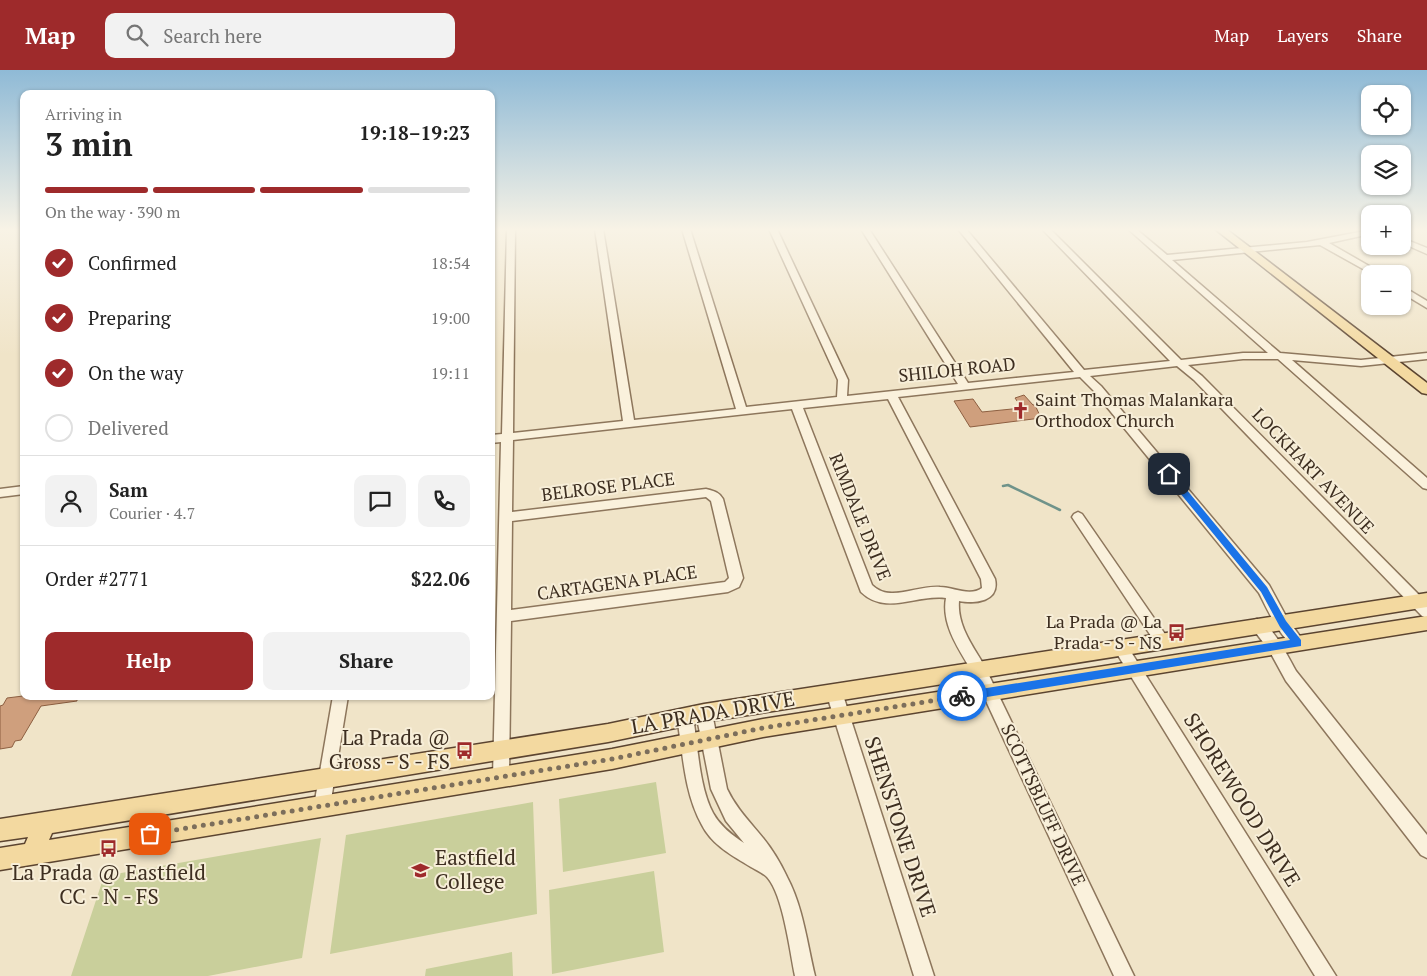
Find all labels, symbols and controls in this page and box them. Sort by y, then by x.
search box [105,13,455,58]
text: Map [25,19,75,51]
icon: search [123,21,151,49]
text: Search here [163,23,262,48]
text: Map [1214,23,1249,47]
text: Layers [1277,23,1329,47]
text: Share [1357,23,1402,47]
map controls [1361,85,1411,315]
button: locate [1361,85,1411,135]
text: Arriving in [45,103,122,125]
text: 19:18–19:23 [359,120,470,145]
text: 3 min [45,123,133,165]
button: layers [1361,145,1411,195]
text: On the way · 390 m [45,201,180,223]
button: + [1361,205,1411,255]
icon: check [45,249,73,277]
text: Confirmed [88,250,177,275]
text: 18:54 [431,252,470,274]
button: − [1361,265,1411,315]
icon: check [45,304,73,332]
text: Preparing [88,305,171,330]
text: 19:00 [431,307,470,329]
street label: SHILOH ROAD [897,351,1017,387]
icon: check [45,359,73,387]
text: On the way [88,360,183,385]
text: 19:11 [431,362,470,384]
place label: Saint Thomas Malankara Orthodox Church [1035,387,1234,432]
church icon: Saint Thomas Malankara Orthodox Church [1011,400,1031,420]
street label: LOCKHART AVENUE [1247,402,1380,538]
text: Delivered [88,415,169,440]
street label: RIMDALE DRIVE [824,449,897,584]
pin [1148,453,1190,495]
icon: home [1155,460,1183,488]
street label: BELROSE PLACE [540,466,676,506]
button: person [45,475,97,527]
button: chat [354,475,406,527]
button: phone [418,475,470,527]
text: Sam [109,477,148,502]
text: Courier · 4.7 [109,502,195,524]
street label: CARTAGENA PLACE [535,559,698,605]
text: Order #2771 [45,566,149,591]
text: $22.06 [411,566,470,591]
place label: La Prada @ La Prada - S - NS [1046,609,1162,654]
bus stop icon: La Prada @ La Prada - S - NS [1166,622,1186,642]
button: Help [45,632,253,690]
button: Share [263,632,470,690]
courier [937,671,987,721]
icon: bike [948,682,976,710]
street label: LA PRADA DRIVE [629,684,797,740]
street label: SHOREWOOD DRIVE [1178,707,1308,892]
street label: SCOTTSBLUFF DRIVE [996,720,1092,889]
place label: La Prada @ Gross - S - FS [329,723,450,775]
street label: SHENSTONE DRIVE [859,733,943,921]
bus stop icon: La Prada @ Gross - S - FS [454,740,474,760]
pin [129,813,171,855]
icon: bag [136,820,164,848]
bus stop icon: La Prada @ Eastfield CC - N - FS [99,838,119,858]
place label: Eastfield College [435,843,516,895]
place label: La Prada @ Eastfield CC - N - FS [12,858,206,910]
school or university icon: Eastfield College [411,860,431,880]

